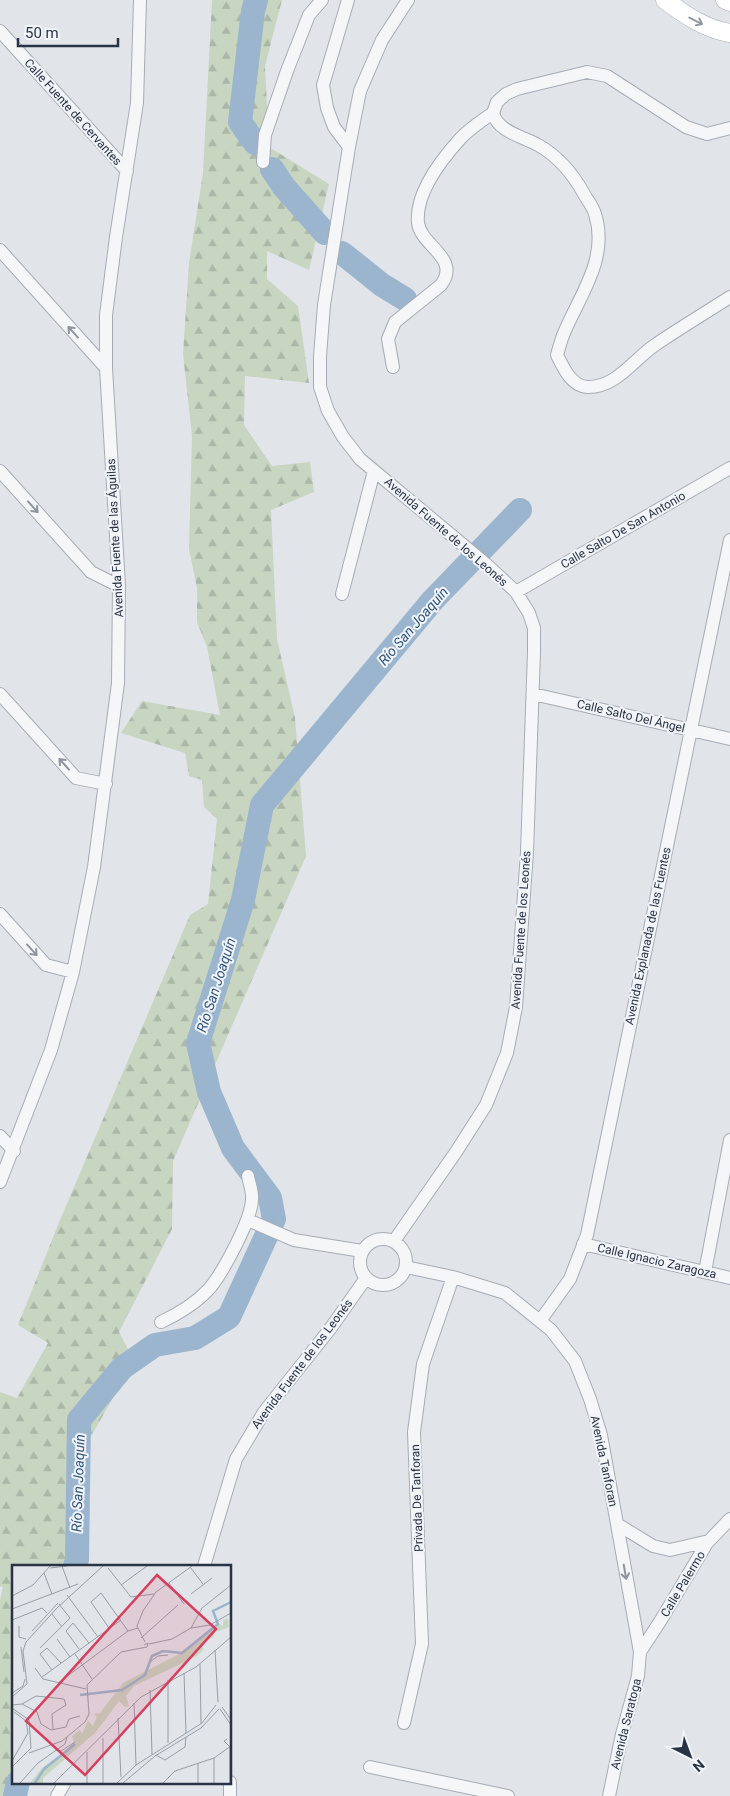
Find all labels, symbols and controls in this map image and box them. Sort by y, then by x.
scale bar [18,15,118,47]
one-way arrow [688,17,703,26]
text: 50 m [25,24,59,42]
street label: Calle Fuente de Cervantes [21,56,125,168]
one-way arrow [68,326,79,339]
street label: Avenida Fuente de las Águilas [103,458,126,618]
street label: Avenida Fuente de los Leonés [382,475,510,589]
street label: Calle Salto De San Antonio [558,488,688,571]
one-way arrow [27,501,39,514]
water label: Río San Joaquín [375,584,451,668]
street label: Calle Salto Del Ángel [576,696,687,735]
one-way arrow [58,758,70,771]
street label: Avenida Explanada de las Fuentes [622,846,674,1026]
street label: Avenida Fuente de los Leonés [508,850,534,1010]
water label: Río San Joaquín [193,936,239,1034]
one-way arrow [26,943,38,956]
street label: Calle Ignacio Zaragoza [596,1240,718,1282]
street label: Avenida Fuente de los Leonés [249,1296,355,1432]
street label: Avenida Tanforan [587,1414,621,1508]
water label: Río San Joaquín [68,1434,88,1532]
street label: Privada De Tanforan [408,1444,426,1552]
street label: Calle Palermo [658,1548,708,1619]
one-way arrow [621,1564,631,1580]
inset map [12,1565,231,1784]
street label: Avenida Saratoga [608,1677,644,1771]
north arrow [665,1731,715,1781]
text: N [690,1756,708,1775]

